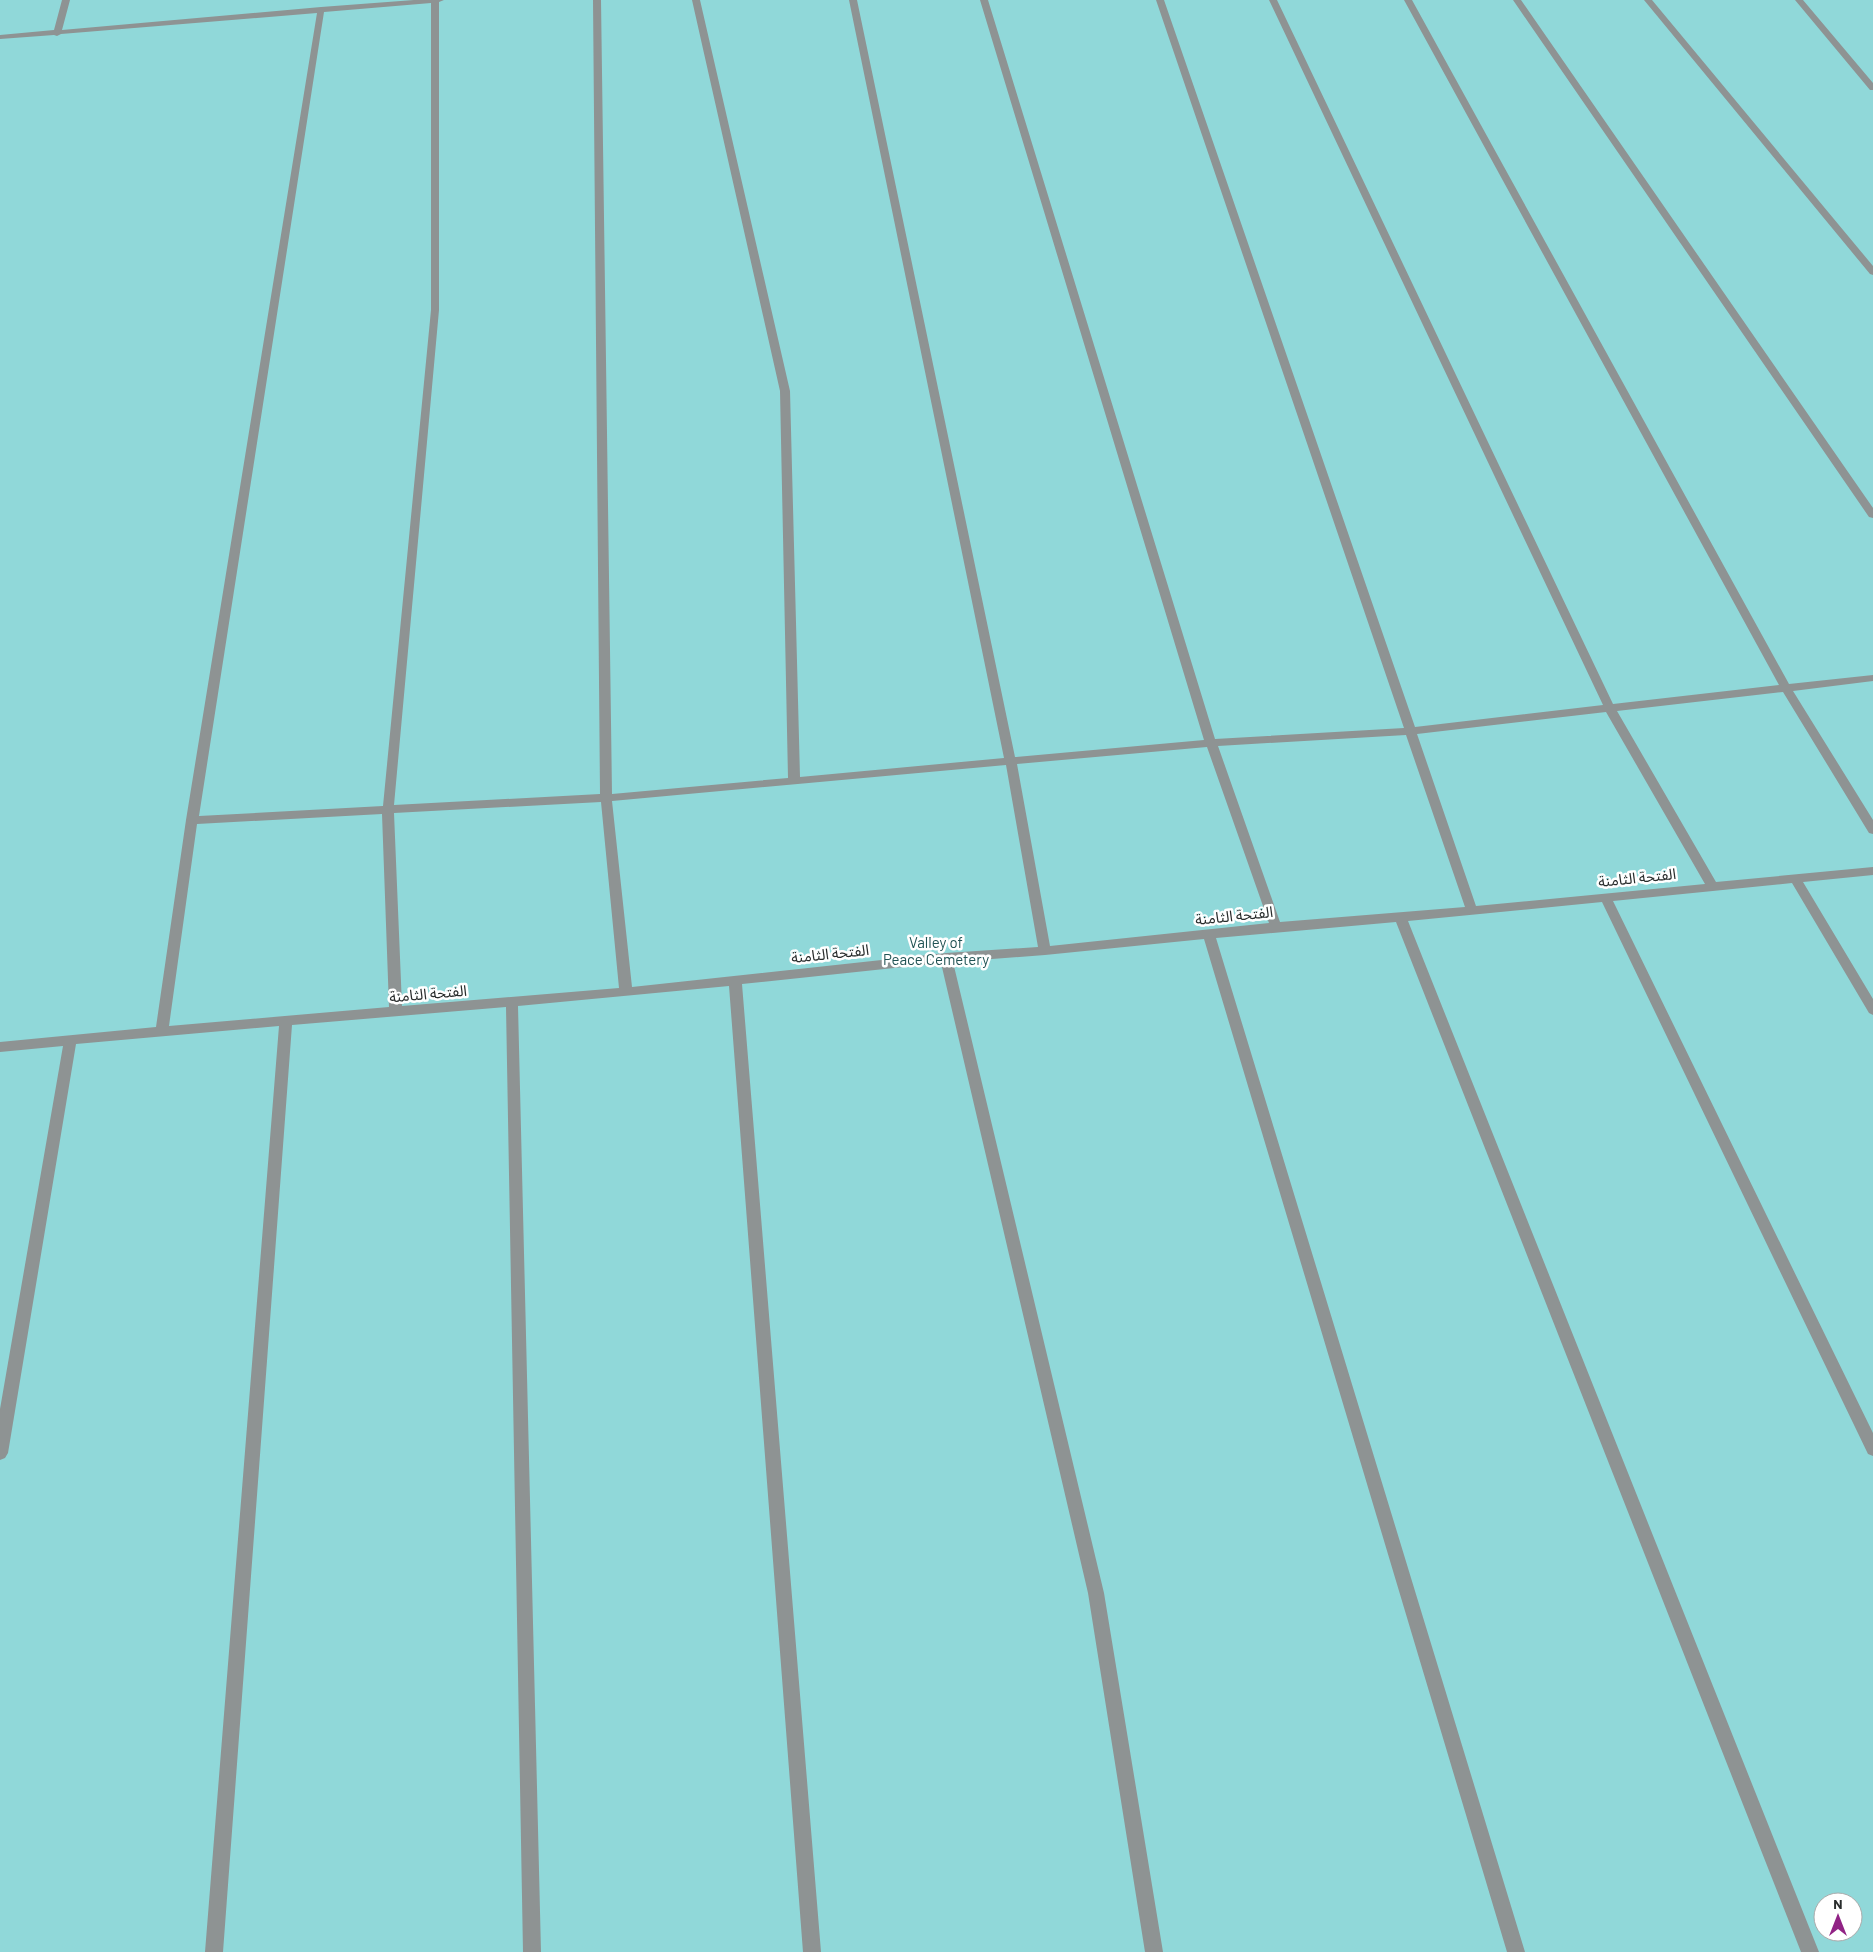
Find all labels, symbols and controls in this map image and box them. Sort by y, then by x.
street label: الفتحة الثامنة [1597,864,1677,890]
street label: الفتحة الثامنة [1194,902,1274,928]
park label: Valley of Peace Cemetery [883,933,989,968]
street label: الفتحة الثامنة [790,940,870,966]
street label: الفتحة الثامنة [388,981,468,1005]
north arrow [1813,1892,1863,1942]
text: N [1833,1895,1843,1912]

